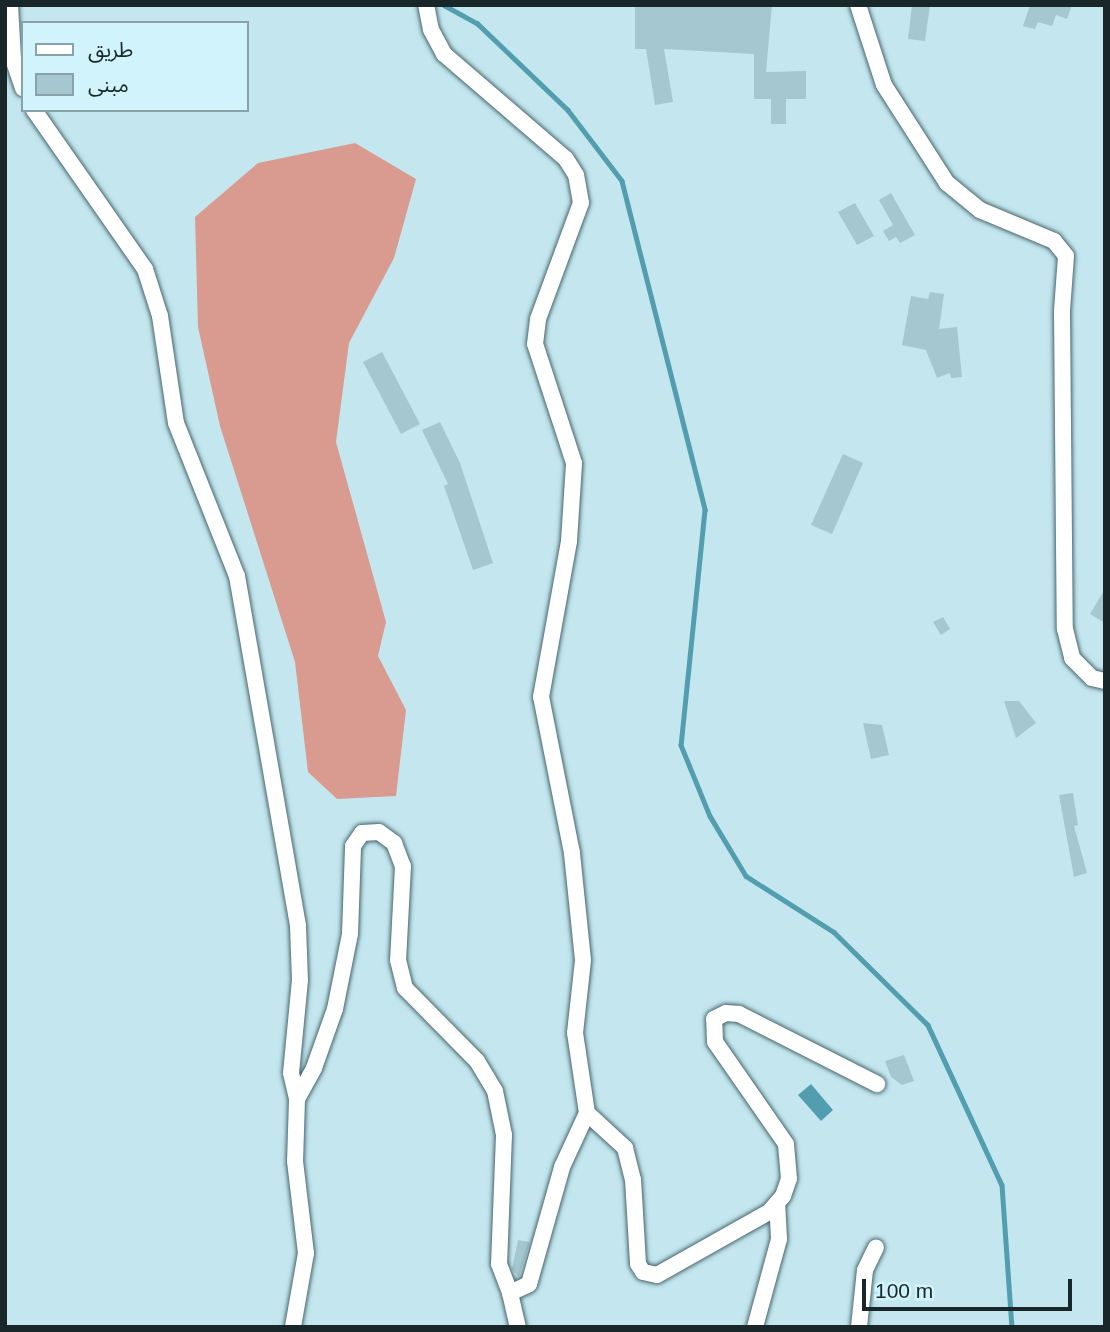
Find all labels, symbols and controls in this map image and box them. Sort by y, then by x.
legend [21,21,248,112]
text: طريق [88,38,133,61]
text: مبنى [88,73,129,96]
scale bar [865,1266,1075,1310]
text: 100 m [875,1279,933,1302]

